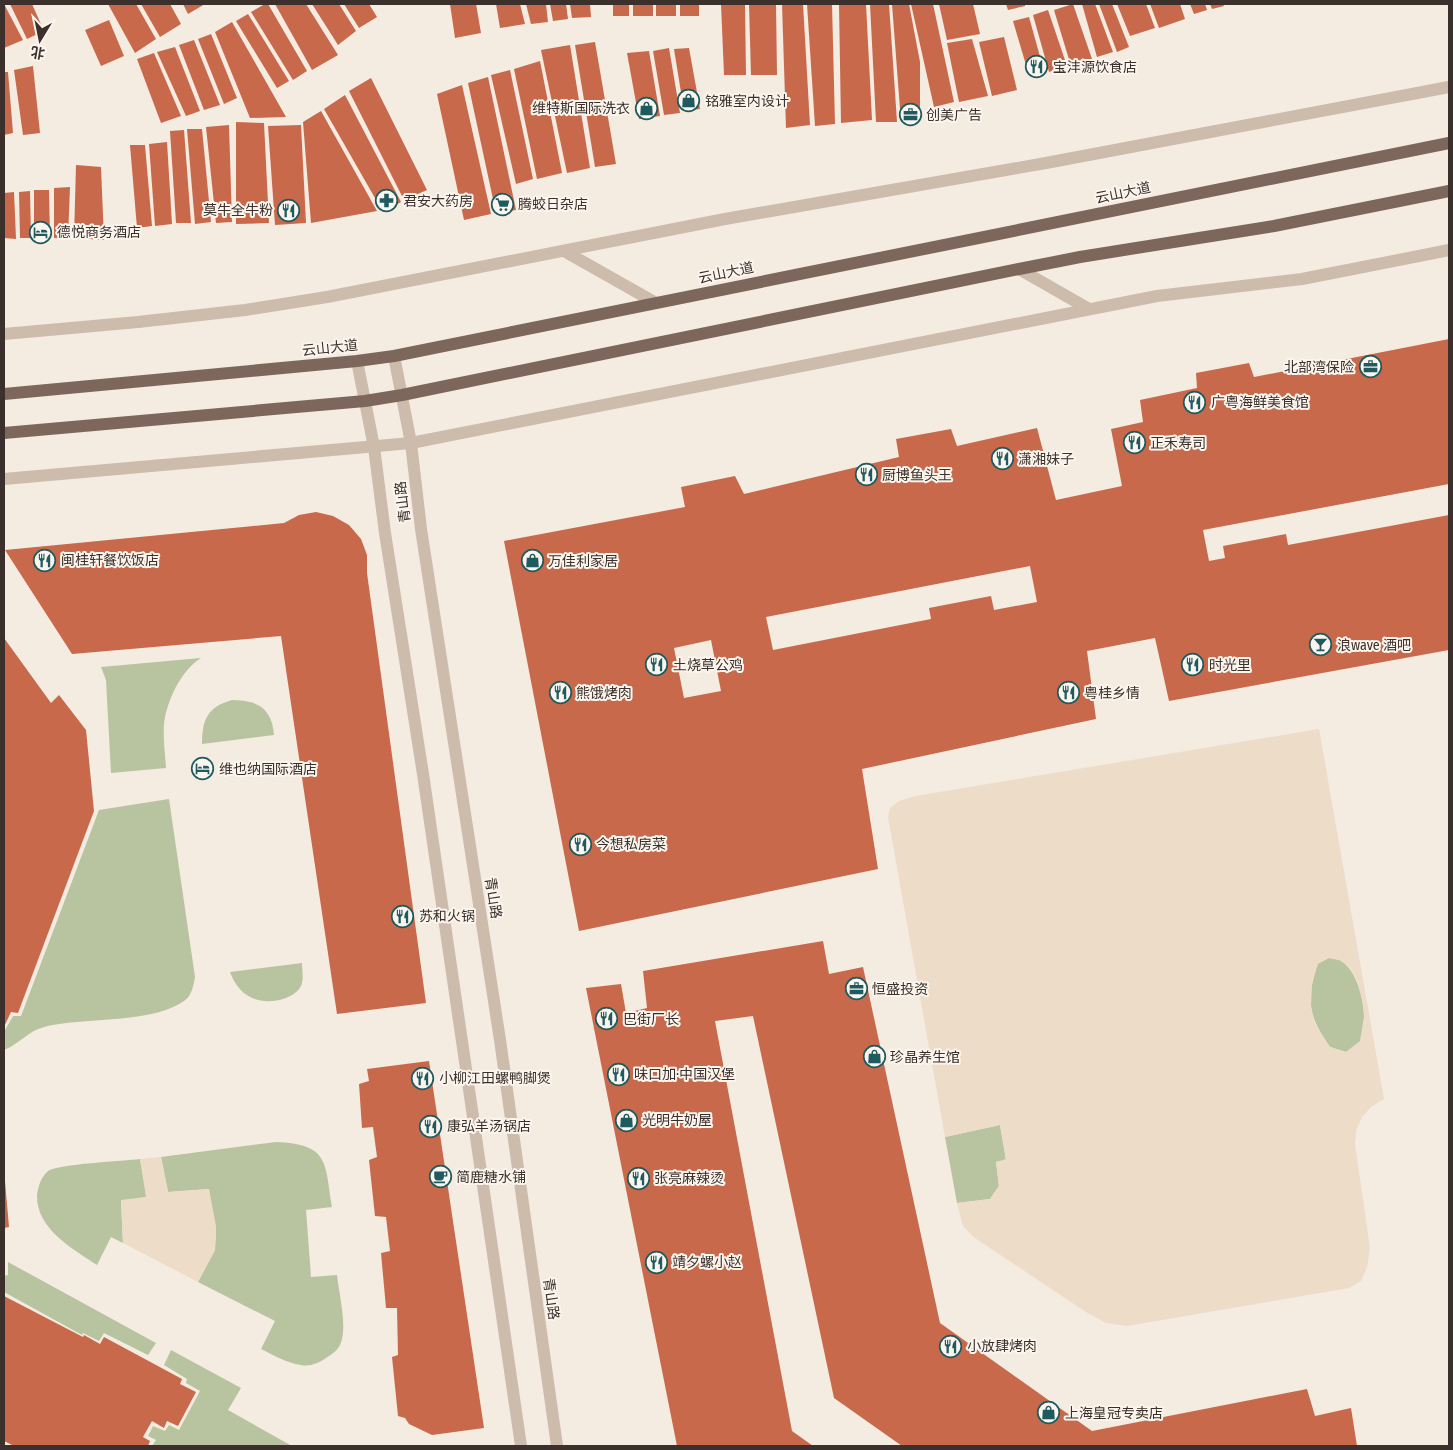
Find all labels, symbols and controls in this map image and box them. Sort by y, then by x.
north arrow [15,15,65,65]
text: 北 [29,43,46,62]
restaurant icon: 宝沣源饮食店 [1025,55,1049,79]
place label: 宝沣源饮食店 [1053,59,1137,76]
shop icon: 铭雅室内设计 [677,89,701,113]
place label: 铭雅室内设计 [705,93,789,110]
shop icon: 维特斯国际洗衣 [634,96,658,120]
place label: 维特斯国际洗衣 [532,100,630,117]
office icon: 创美广告 [898,103,922,127]
place label: 创美广告 [926,107,982,124]
street label: 云山大道 [1094,179,1152,207]
pharmacy icon: 君安大药房 [375,189,399,213]
supermarket icon: 腾蛟日杂店 [490,192,514,216]
place label: 君安大药房 [403,193,473,210]
place label: 腾蛟日杂店 [518,196,588,213]
restaurant icon: 莫牛全牛粉 [277,198,301,222]
place label: 莫牛全牛粉 [203,202,273,219]
hotel icon: 德悦商务酒店 [29,220,53,244]
place label: 德悦商务酒店 [57,224,141,241]
street label: 云山大道 [697,259,755,287]
street label: 云山大道 [301,337,359,359]
office icon: 北部湾保险 [1358,355,1382,379]
place label: 北部湾保险 [1284,359,1354,376]
restaurant icon: 广粤海鲜美食馆 [1183,390,1207,414]
place label: 广粤海鲜美食馆 [1211,394,1309,411]
restaurant icon: 正禾寿司 [1122,431,1146,455]
place label: 正禾寿司 [1150,435,1206,452]
restaurant icon: 潇湘妹子 [990,447,1014,471]
place label: 潇湘妹子 [1018,451,1074,468]
restaurant icon: 厨博鱼头王 [854,463,878,487]
place label: 厨博鱼头王 [882,467,952,484]
street label: 青山路 [392,480,414,524]
restaurant icon: 闽桂轩餐饮饭店 [33,548,57,572]
shop icon: 万佳利家居 [520,549,544,573]
place label: 闽桂轩餐饮饭店 [61,552,159,569]
place label: 万佳利家居 [548,553,618,570]
bar icon: 浪wave 酒吧 [1309,633,1333,657]
place label: 浪wave 酒吧 [1337,637,1411,654]
restaurant icon: 土烧草公鸡 [645,653,669,677]
restaurant icon: 时光里 [1181,653,1205,677]
place label: 土烧草公鸡 [673,657,743,674]
place label: 时光里 [1209,657,1251,674]
restaurant icon: 熊饿烤肉 [548,681,572,705]
restaurant icon: 粤桂乡情 [1056,681,1080,705]
place label: 熊饿烤肉 [576,685,632,702]
place label: 粤桂乡情 [1084,685,1140,702]
hotel icon: 维也纳国际酒店 [191,757,215,781]
place label: 维也纳国际酒店 [219,761,317,778]
restaurant icon: 今想私房菜 [568,832,592,856]
place label: 今想私房菜 [596,836,666,853]
street label: 青山路 [481,876,505,920]
restaurant icon: 苏和火锅 [391,904,415,928]
place label: 苏和火锅 [419,908,475,925]
office icon: 恒盛投资 [844,977,868,1001]
place label: 恒盛投资 [872,981,928,998]
restaurant icon: 巴街厂长 [595,1007,619,1031]
place label: 巴街厂长 [623,1011,679,1028]
shop icon: 珍晶养生馆 [862,1045,886,1069]
place label: 珍晶养生馆 [890,1049,960,1066]
restaurant icon: 味口加·中国汉堡 [606,1062,630,1086]
restaurant icon: 小柳江田螺鸭脚煲 [411,1066,435,1090]
place label: 味口加·中国汉堡 [634,1066,735,1083]
place label: 小柳江田螺鸭脚煲 [439,1070,551,1087]
shop icon: 光明牛奶屋 [614,1108,638,1132]
place label: 光明牛奶屋 [642,1112,712,1129]
restaurant icon: 康弘羊汤锅店 [419,1114,443,1138]
place label: 康弘羊汤锅店 [447,1118,531,1135]
cafe icon: 简鹿糖水铺 [428,1165,452,1189]
restaurant icon: 张亮麻辣烫 [626,1166,650,1190]
place label: 简鹿糖水铺 [456,1169,526,1186]
place label: 张亮麻辣烫 [654,1170,724,1187]
restaurant icon: 靖夕螺小赵 [644,1250,668,1274]
place label: 靖夕螺小赵 [672,1254,742,1271]
street label: 青山路 [540,1277,562,1321]
restaurant icon: 小放肆烤肉 [939,1334,963,1358]
place label: 小放肆烤肉 [967,1338,1037,1355]
shop icon: 上海皇冠专卖店 [1037,1401,1061,1425]
place label: 上海皇冠专卖店 [1065,1405,1163,1422]

